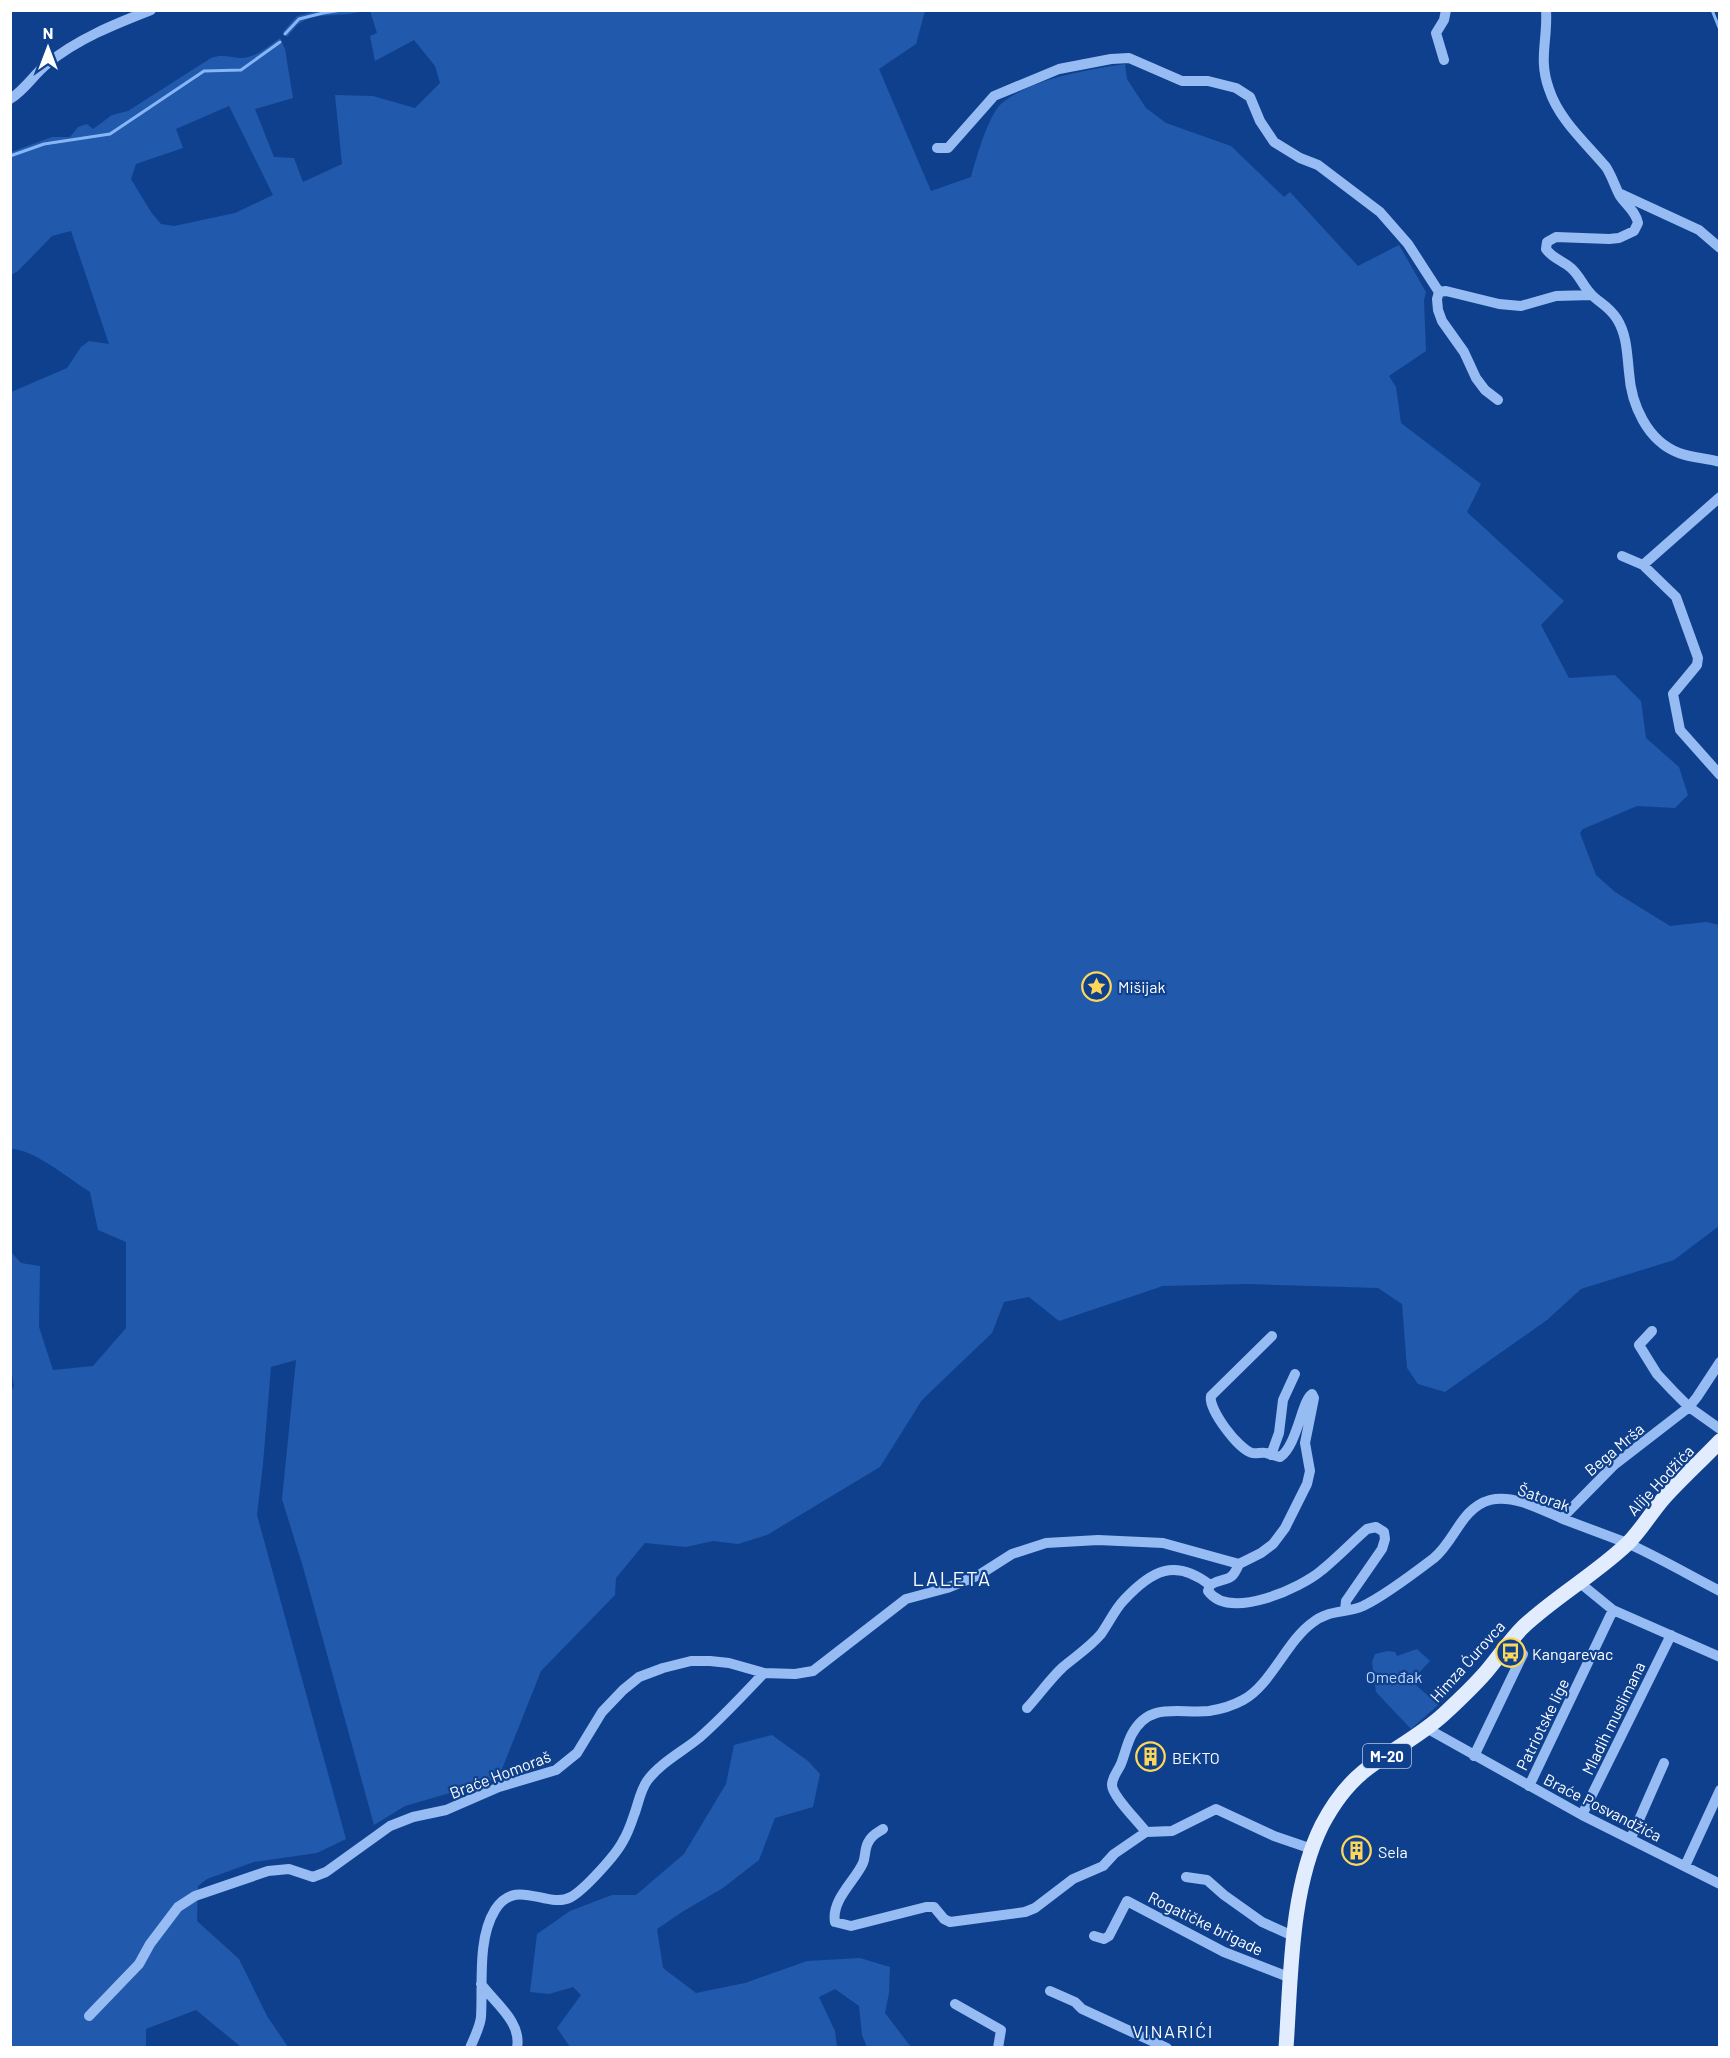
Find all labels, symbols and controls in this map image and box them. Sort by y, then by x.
north arrow [18,18,78,78]
text: N [43,23,53,42]
place icon: Mišijak [1081,970,1113,1002]
place label: Mišijak [1118,977,1165,996]
street label: Bega Mrša [1580,1419,1648,1479]
street label: Alije Hodžića [1623,1441,1697,1519]
street label: Šatorak [1516,1479,1572,1515]
district label: LALETA [912,1566,992,1590]
street label: Himza Ćurovca [1426,1617,1508,1705]
bus stop icon: Kangarevac [1495,1637,1527,1669]
place label: Kangarevac [1532,1644,1613,1663]
street label: Mladih muslimana [1577,1658,1649,1778]
park label: Omeđak [1366,1667,1422,1686]
street label: Patriotske lige [1512,1675,1572,1773]
building icon: BEKTO [1135,1741,1167,1773]
road number: M-20 [1363,1744,1411,1768]
street label: Braće Homoraš [447,1746,553,1802]
place label: BEKTO [1172,1748,1220,1767]
street label: Braće Posvandžića [1541,1769,1665,1845]
building icon: Sela [1341,1835,1373,1867]
place label: Sela [1378,1842,1408,1861]
street label: Rogatičke brigade [1145,1887,1267,1959]
district label: VINARIĆI [1132,2020,1214,2042]

